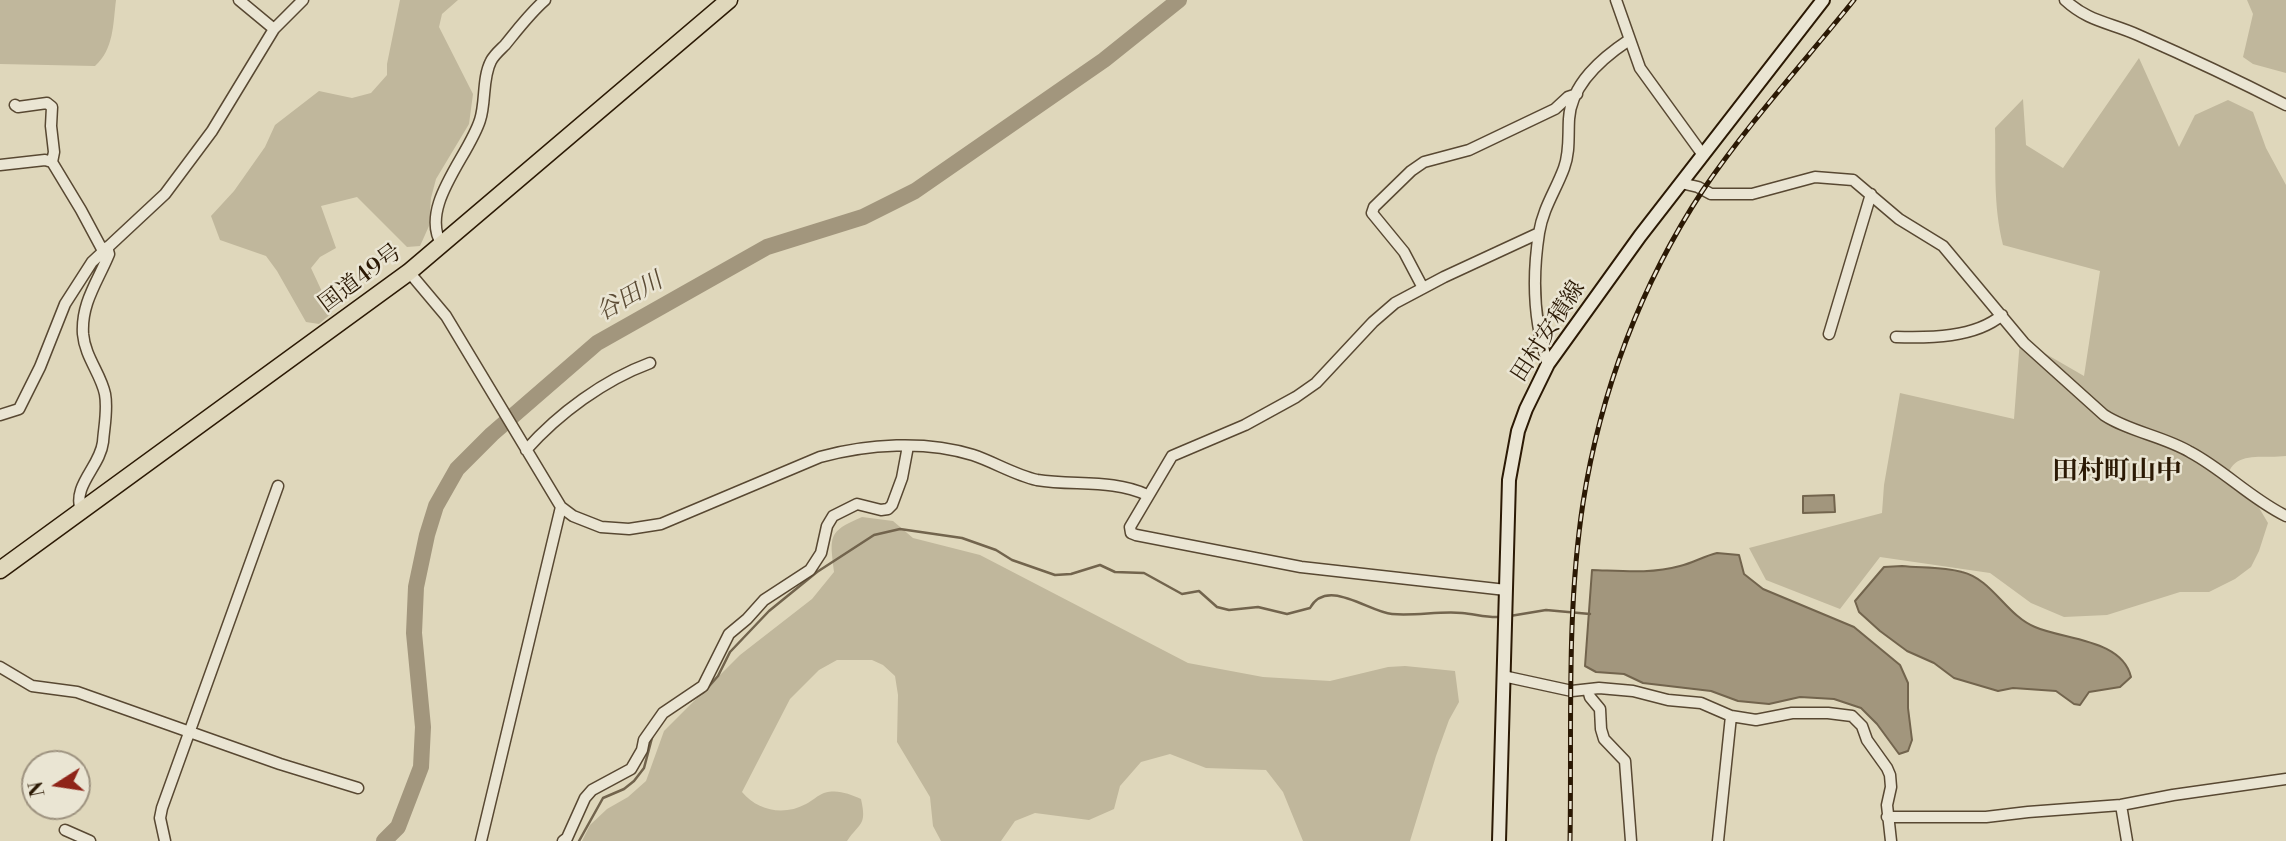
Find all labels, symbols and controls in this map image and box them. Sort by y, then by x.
street label: 国道49号 [314,239,408,319]
water label: 谷田川 [592,268,668,328]
street label: 田村安積線 [1506,276,1592,388]
district label: 田村町山中 [2052,457,2182,489]
north arrow [21,750,91,820]
text: N [24,779,51,799]

